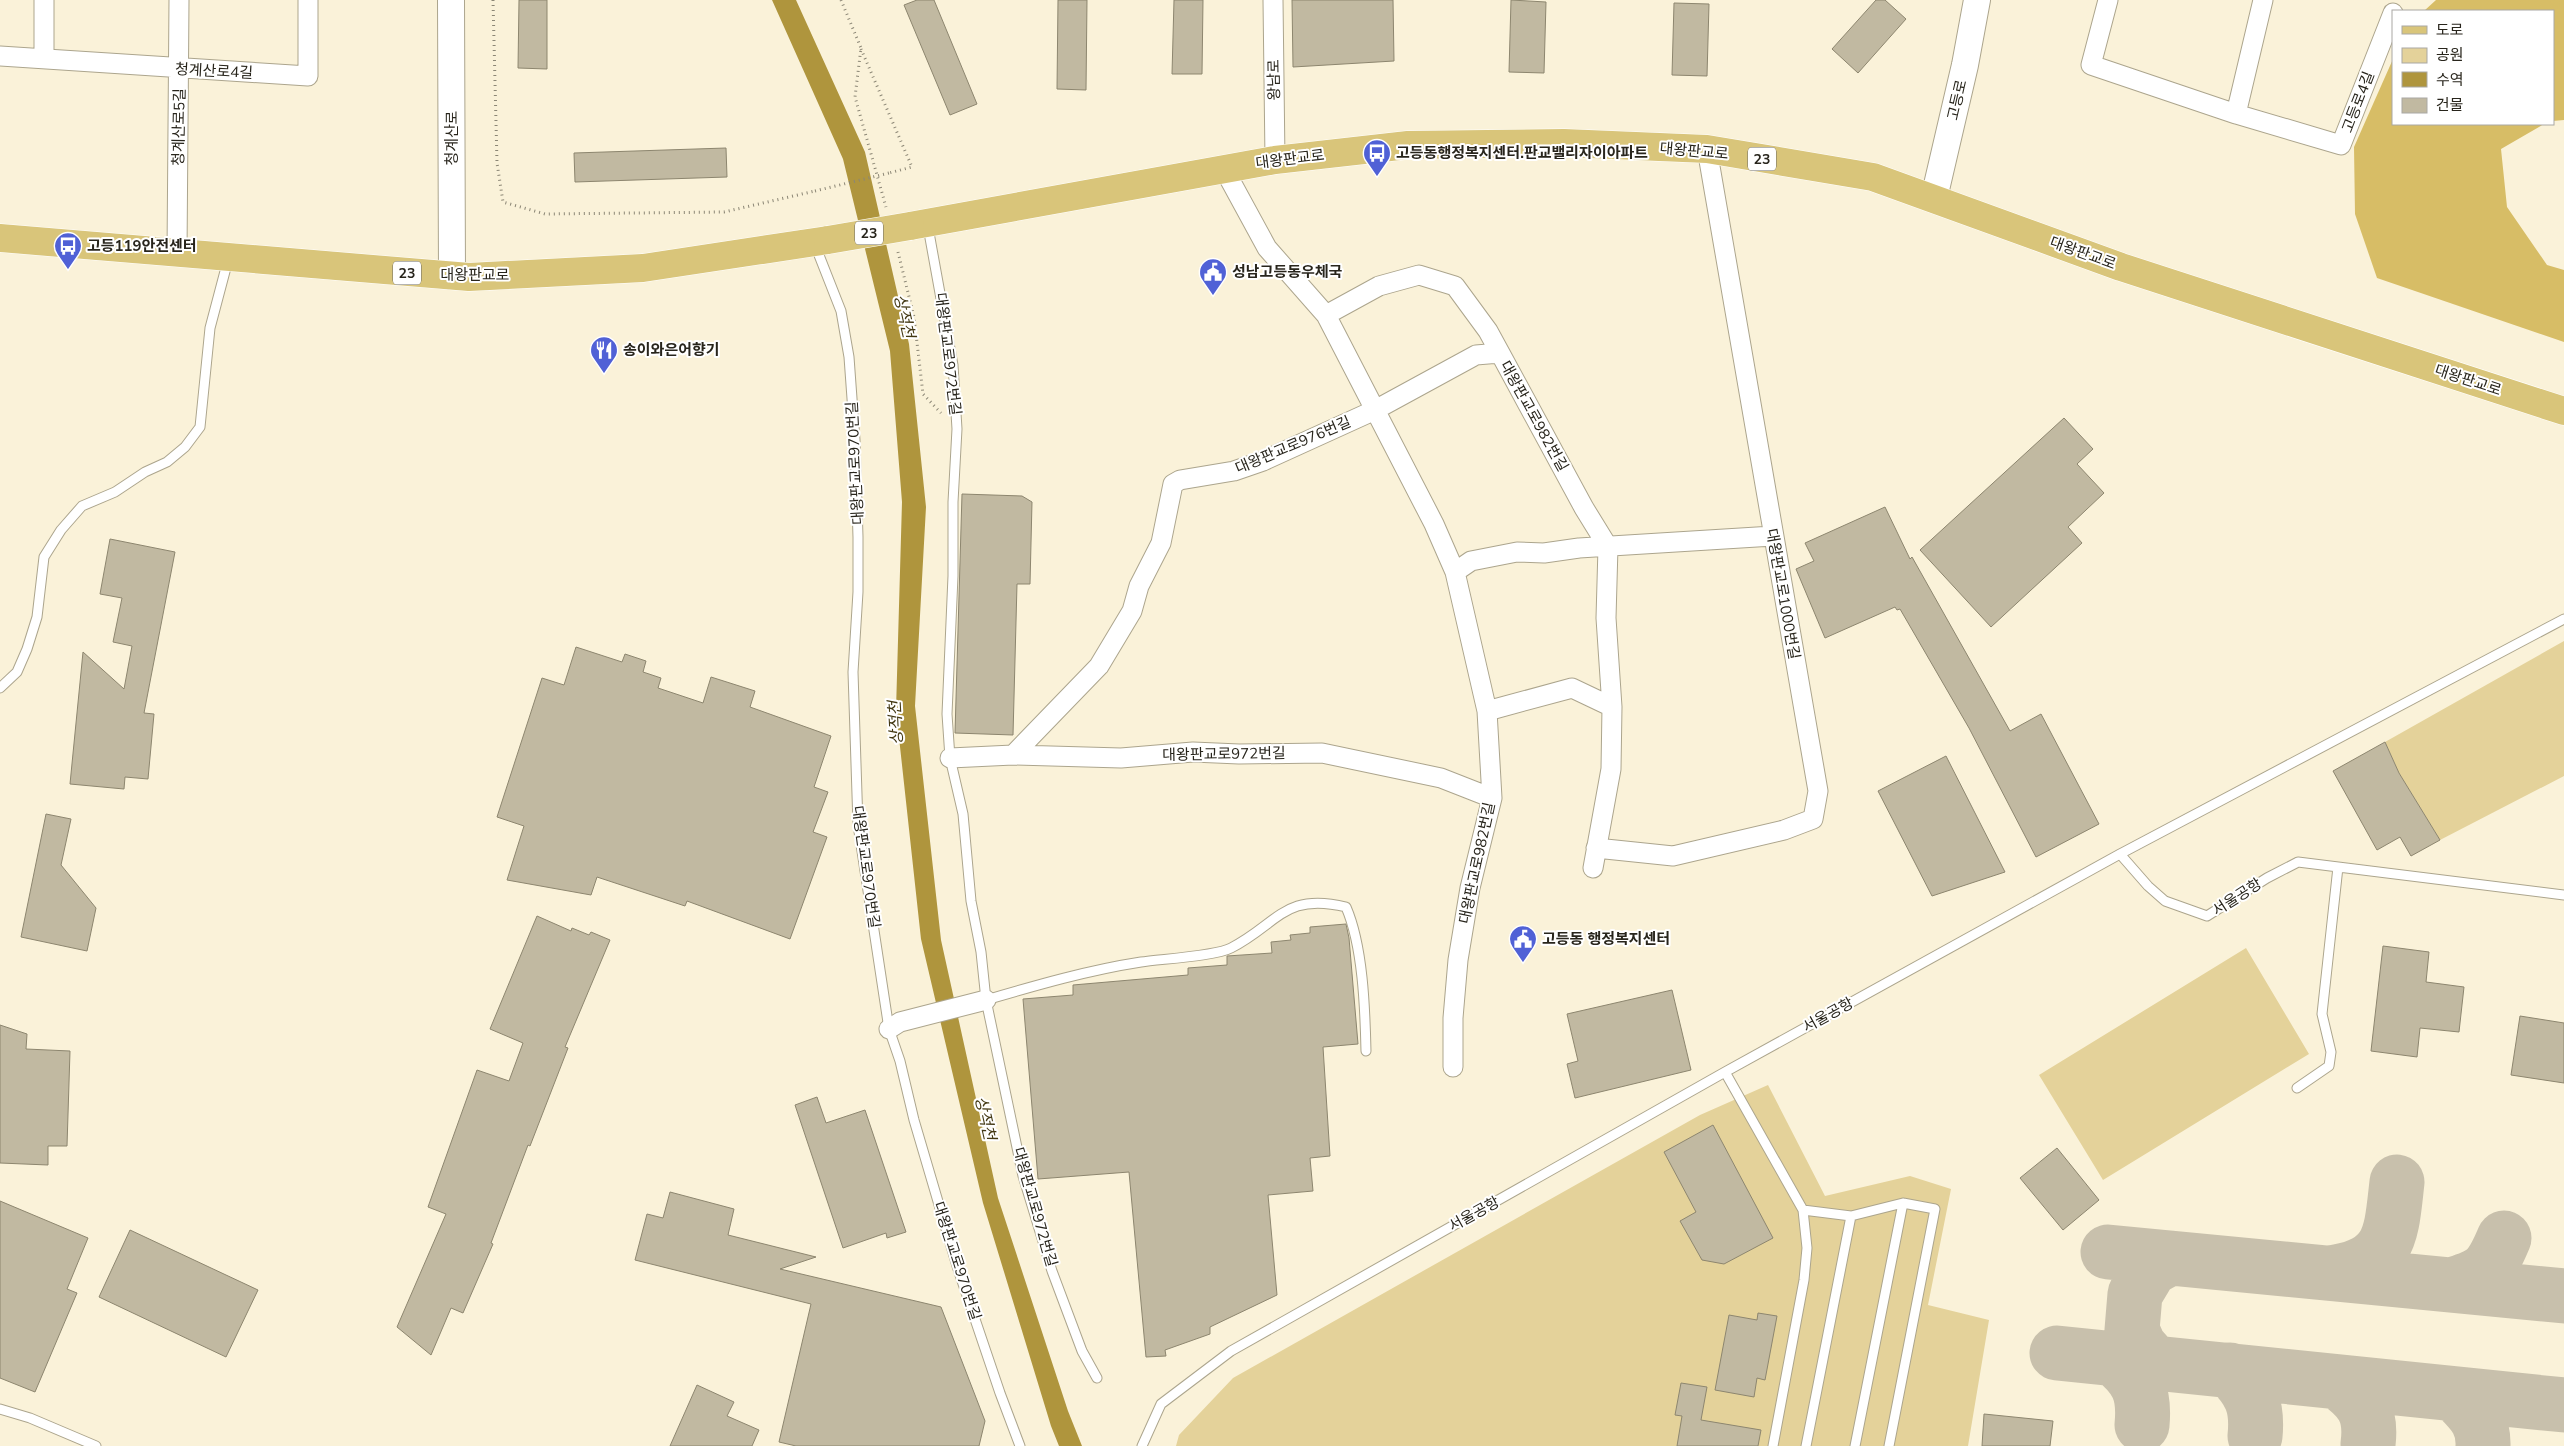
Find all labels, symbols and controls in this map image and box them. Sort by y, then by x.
legend [2392,10,2554,125]
text: 도로 [2436,20,2464,40]
text: 공원 [2436,45,2464,65]
street label: 청계산로4길 [175,59,253,83]
street label: 왕남로 [1264,59,1284,101]
street label: 고등로4길 [2337,68,2379,136]
text: 수역 [2436,70,2464,90]
street label: 고등로 [1943,78,1971,122]
street label: 청계산로5길 [168,88,190,166]
text: 건물 [2436,95,2464,115]
street label: 청계산로 [442,110,462,166]
bus stop icon: 고등동행정복지센터.판교밸리자이아파트 [1362,138,1392,177]
street label: 대왕판교로 [1659,138,1729,164]
place label: 고등동행정복지센터.판교밸리자이아파트 [1396,143,1648,163]
street label: 대왕판교로 [1255,145,1325,173]
road number: 23 [1748,148,1776,170]
road number: 23 [855,222,883,244]
bus stop icon: 고등119안전센터 [53,231,83,270]
street label: 대왕판교로 [2047,232,2119,274]
place label: 고등119안전센터 [87,236,197,256]
public building icon: 성남고등동우체국 [1198,257,1228,296]
road number: 23 [393,262,421,284]
place label: 성남고등동우체국 [1232,262,1343,282]
street label: 대왕판교로 [440,265,510,285]
street label: 대왕판교로972번길 [931,291,965,417]
water label: 상적천 [888,292,920,342]
restaurant icon: 송이와은어향기 [589,335,619,374]
place label: 송이와은어향기 [623,340,720,360]
street label: 대왕판교로982번길 [1495,357,1573,475]
street label: 대왕판교로 [2432,360,2504,400]
street label: 대왕판교로970번길 [842,401,868,525]
street label: 대왕판교로976번길 [1232,412,1354,478]
street label: 대왕판교로1000번길 [1762,527,1804,661]
water label: 상적천 [884,698,908,746]
street label: 대왕판교로972번길 [1162,743,1286,765]
street label: 대왕판교로982번길 [1454,800,1500,926]
street label: 대왕판교로970번길 [847,804,885,930]
street label: 서울공항 [2208,873,2266,920]
public building icon: 고등동 행정복지센터 [1508,924,1538,963]
place label: 고등동 행정복지센터 [1542,929,1670,949]
street label: 서울공항 [1799,993,1857,1037]
water label: 상적천 [969,1094,1001,1144]
street label: 대왕판교로972번길 [1008,1145,1062,1269]
street label: 서울공항 [1445,1192,1503,1236]
street label: 대왕판교로970번길 [928,1199,986,1323]

